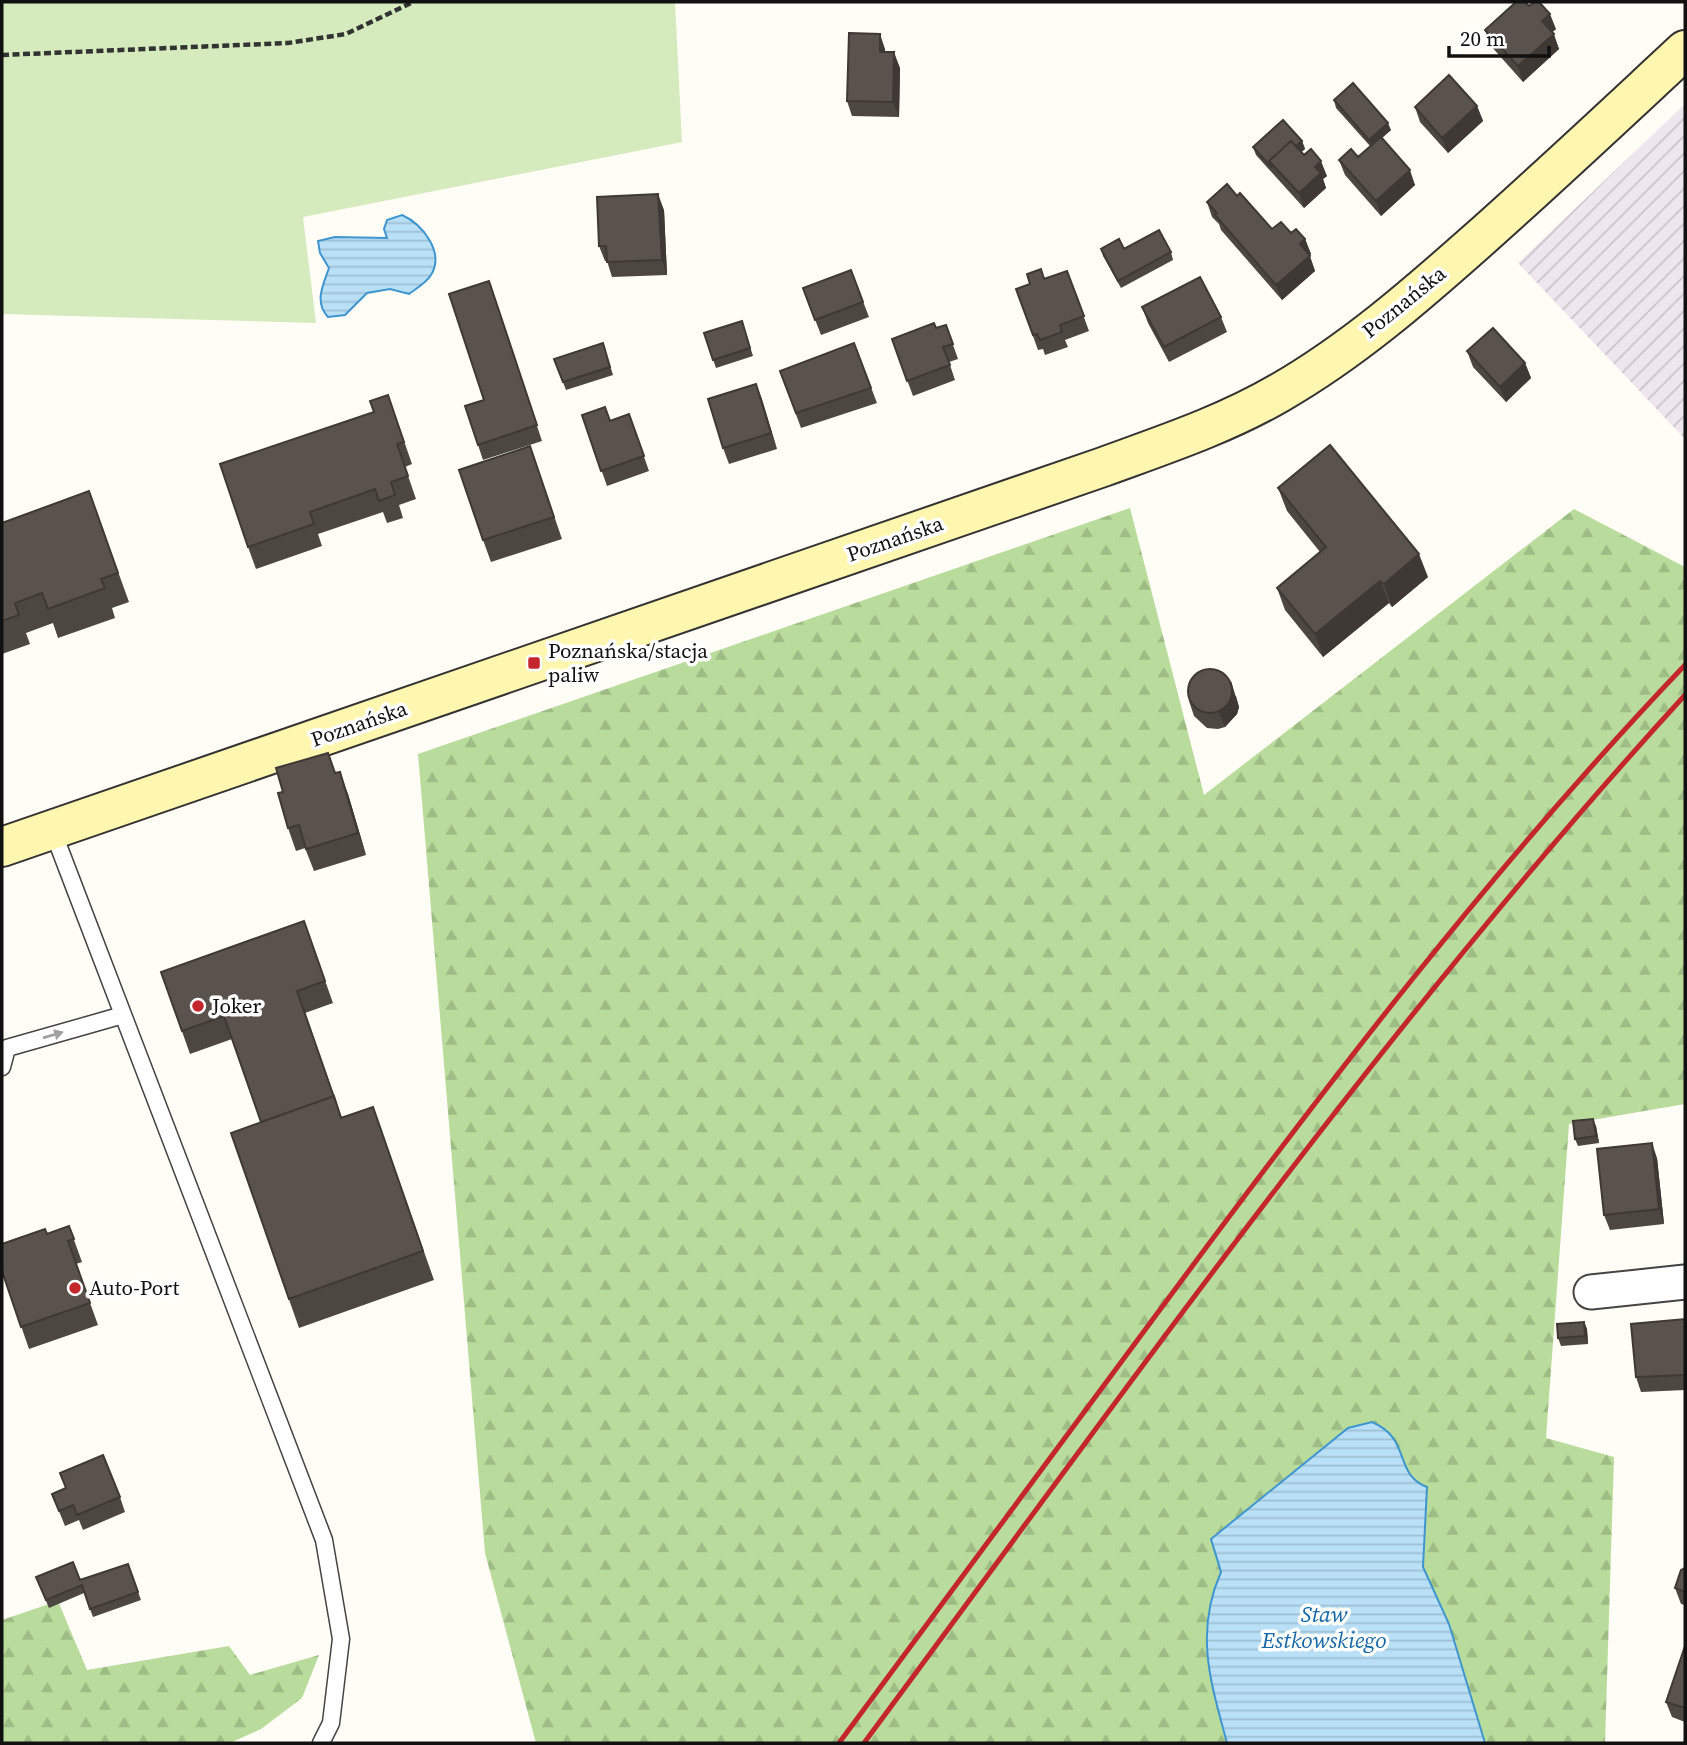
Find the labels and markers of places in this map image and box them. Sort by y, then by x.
place label: Poznańska/stacja paliw [548,636,708,689]
marker: Poznańska/stacja paliw [526,655,542,671]
place label: Joker [211,991,262,1020]
marker: Joker [190,998,206,1014]
place label: Auto-Port [89,1273,180,1302]
marker: Auto-Port [67,1280,83,1296]

